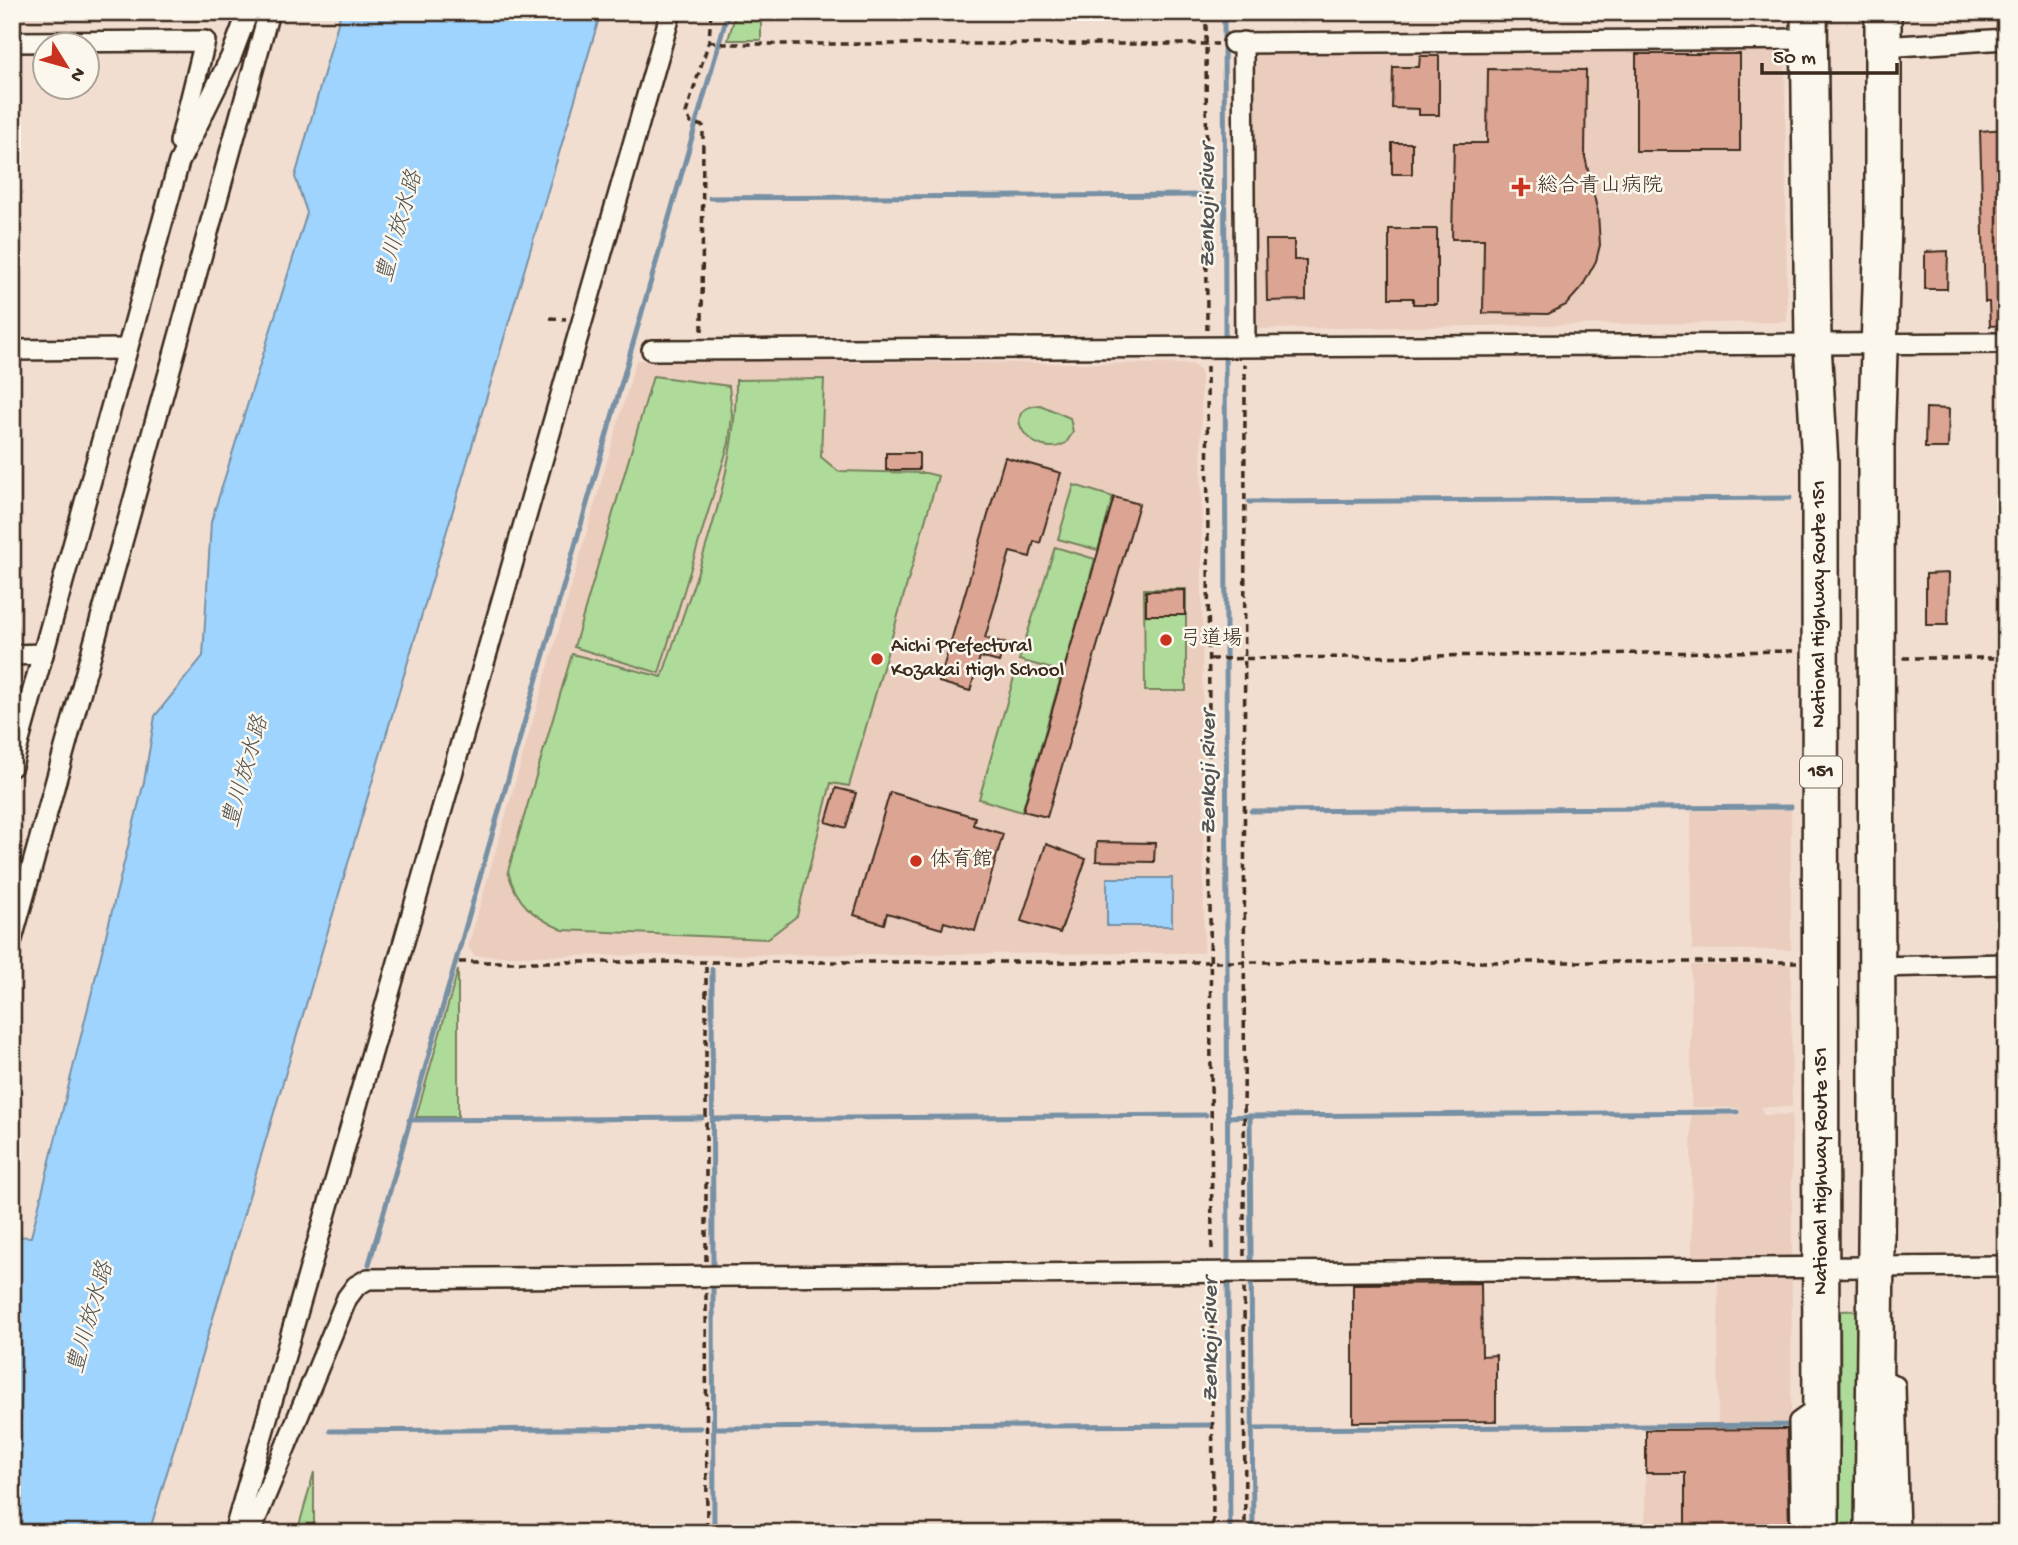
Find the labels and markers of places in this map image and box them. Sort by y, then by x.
place label: 総合青山病院 [1537,174,1663,200]
marker: 総合青山病院 [1511,177,1531,197]
place label: 弓道場 [1180,627,1243,653]
marker: 弓道場 [1158,632,1174,648]
place label: Aichi Prefectural Kozakai High School [891,635,1064,684]
marker: Aichi Prefectural Kozakai High School [869,651,885,667]
place label: 体育館 [930,847,993,874]
marker: 体育館 [908,853,924,869]

